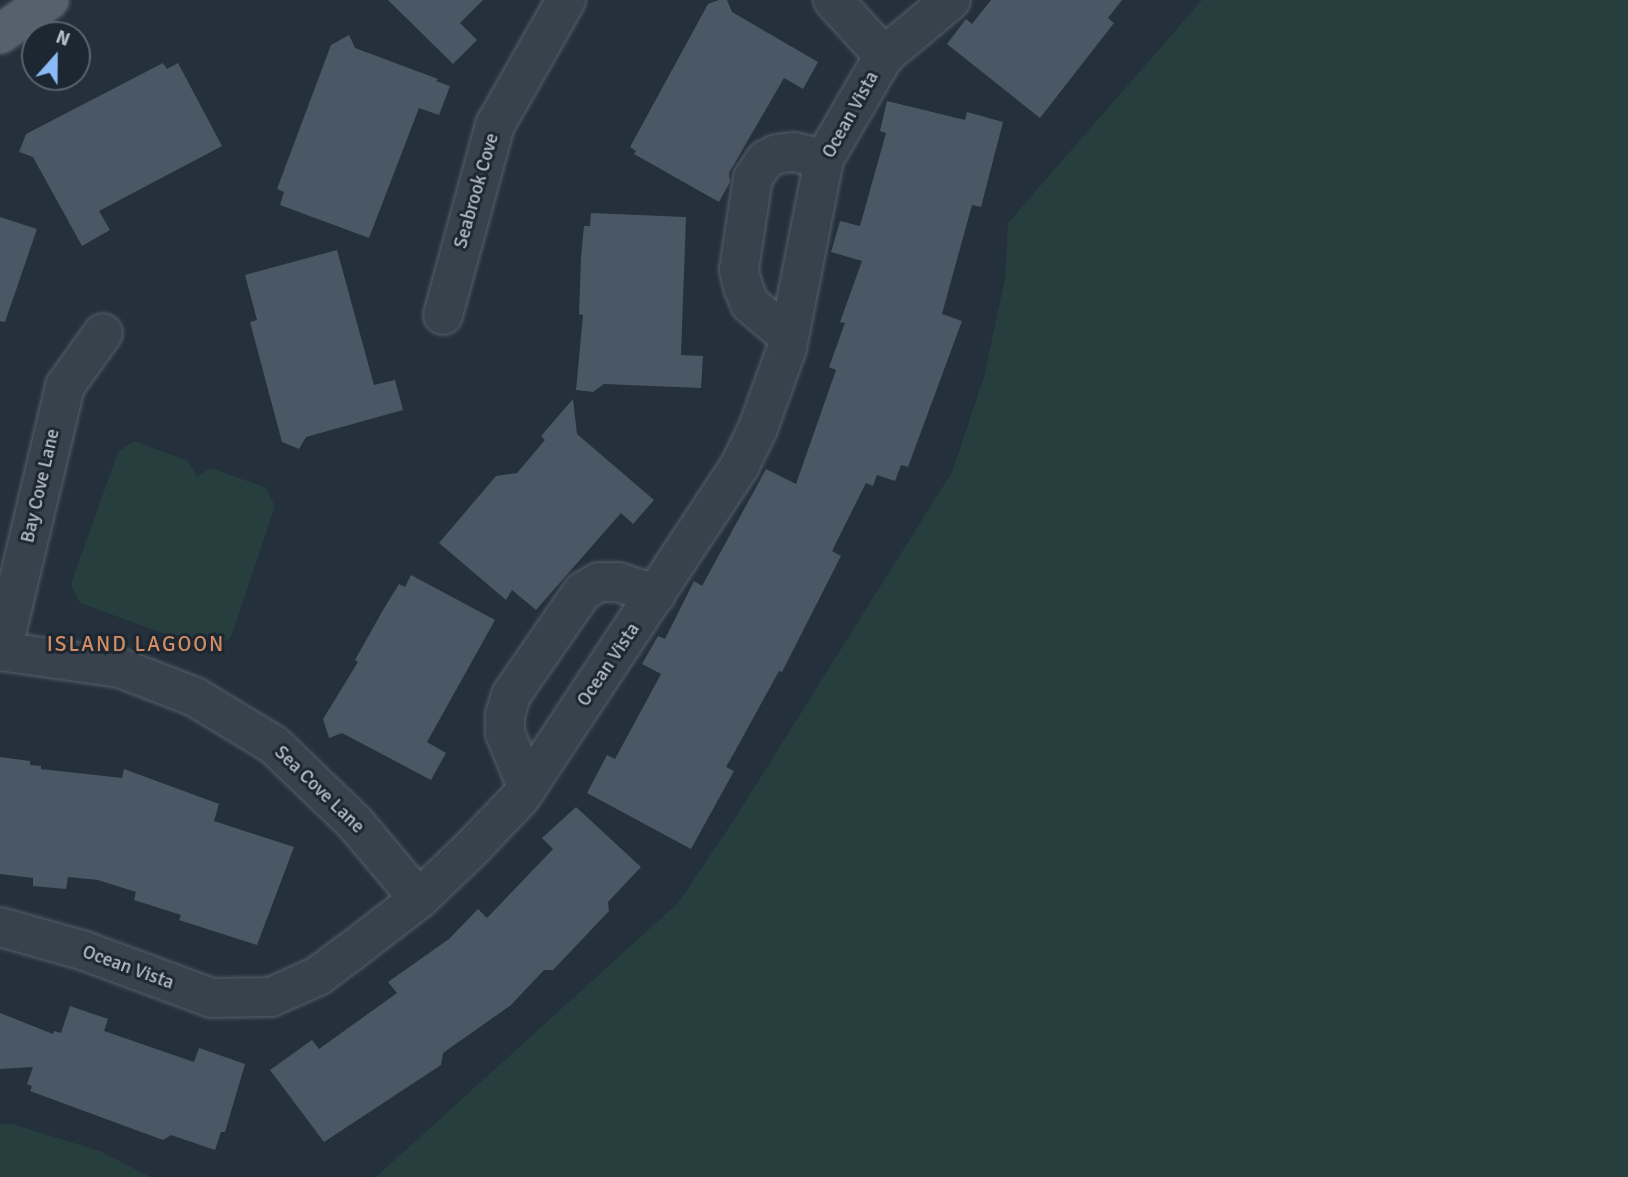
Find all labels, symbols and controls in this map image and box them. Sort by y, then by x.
north arrow [21,21,91,91]
text: N [52,25,73,52]
street label: Ocean Vista [818,68,884,162]
street label: Seabrook Cove [450,131,504,251]
street label: Bay Cove Lane [17,427,65,545]
street label: Ocean Vista [573,619,645,711]
district label: ISLAND LAGOON [48,631,224,657]
street label: Sea Cove Lane [269,741,369,839]
street label: Ocean Vista [79,941,177,995]

